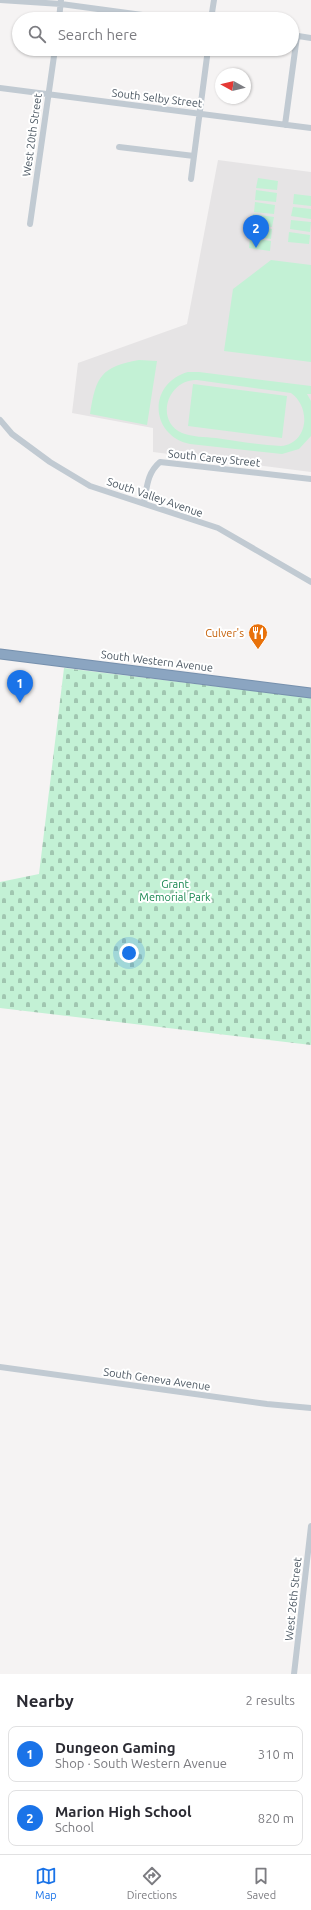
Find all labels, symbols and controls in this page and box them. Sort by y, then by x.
search box [12,12,299,56]
icon: search [26,23,48,45]
text: Search here [58,26,137,43]
north arrow [215,68,251,104]
street label: South Selby Street [111,86,204,110]
street label: West 20th Street [20,92,44,177]
pin: 2 [243,215,269,248]
street label: South Carey Street [167,447,261,469]
street label: South Valley Avenue [105,475,205,519]
restaurant icon: Culver's [247,622,269,650]
place label: Culver's [205,627,244,639]
street label: South Western Avenue [100,648,214,674]
pin: 1 [7,670,33,703]
park label: Grant Memorial Park [139,878,211,903]
your location [119,943,139,963]
street label: South Geneva Avenue [103,1366,211,1392]
street label: West 26th Street [283,1556,303,1641]
text: Nearby [16,1691,74,1710]
text: 2 results [245,1693,295,1707]
text: Dungeon Gaming [55,1739,176,1756]
text: 1 [26,1747,34,1761]
text: 310 m [258,1747,294,1761]
text: Shop · South Western Avenue [55,1756,227,1770]
text: Marion High School [55,1803,192,1820]
text: 2 [26,1811,34,1825]
text: 820 m [258,1811,294,1825]
text: School [55,1820,94,1834]
tab: Map [35,1865,57,1901]
tab: Directions [127,1865,177,1901]
tab: Saved [247,1865,276,1901]

